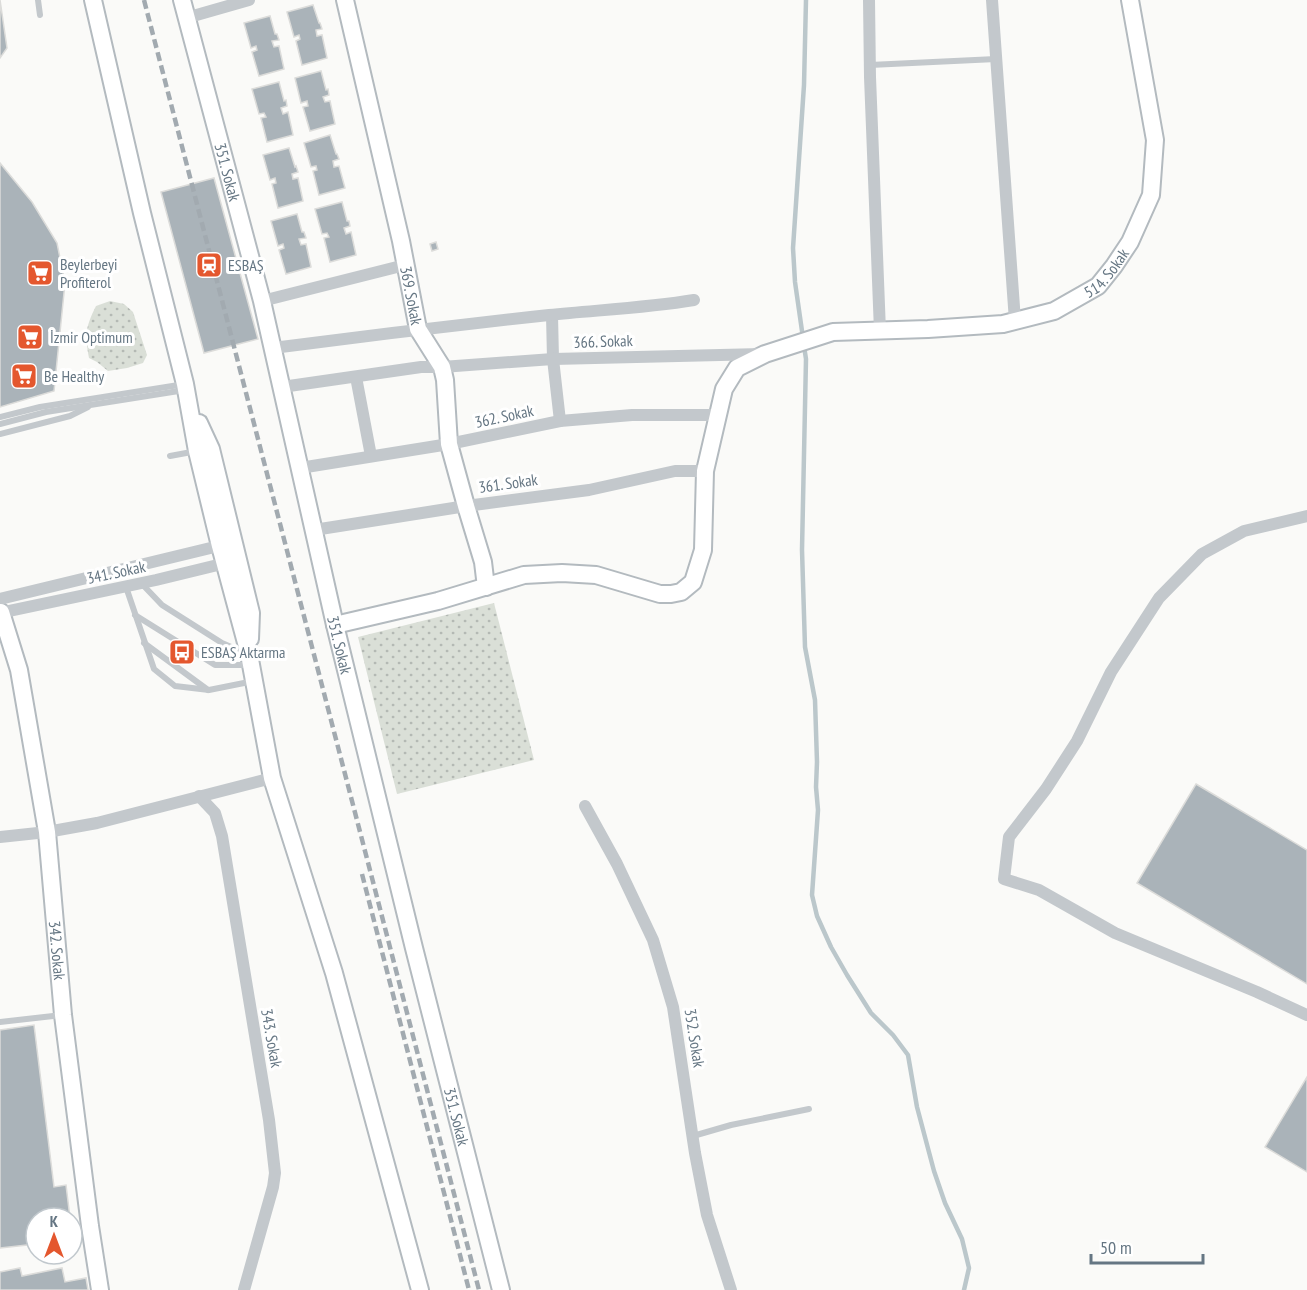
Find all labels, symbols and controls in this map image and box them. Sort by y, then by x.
street label: 351. Sokak [210,141,245,204]
street label: 514. Sokak [1080,244,1133,302]
station icon: ESBAŞ [194,250,224,280]
place label: Beylerbeyi Profiterol [60,254,117,292]
place label: ESBAŞ [228,255,264,275]
supermarket icon: Beylerbeyi Profiterol [25,258,55,288]
street label: 369. Sokak [396,264,427,327]
supermarket icon: İzmir Optimum [15,322,45,352]
place label: İzmir Optimum [50,327,133,347]
street label: 366. Sokak [573,330,634,352]
supermarket icon: Be Healthy [9,361,39,391]
place label: Be Healthy [44,366,104,386]
street label: 362. Sokak [473,400,536,432]
street label: 361. Sokak [477,469,540,497]
street label: 341. Sokak [85,556,148,588]
street label: 351. Sokak [323,614,357,677]
bus stop icon: ESBAŞ Aktarma [167,637,197,667]
place label: ESBAŞ Aktarma [201,642,285,662]
street label: 342. Sokak [45,920,70,982]
street label: 343. Sokak [257,1007,287,1070]
street label: 352. Sokak [680,1007,710,1070]
street label: 351. Sokak [440,1085,474,1149]
north arrow [24,1206,84,1266]
text: K [50,1211,59,1231]
scale bar [1091,1227,1204,1265]
text: 50 m [1100,1236,1132,1259]

